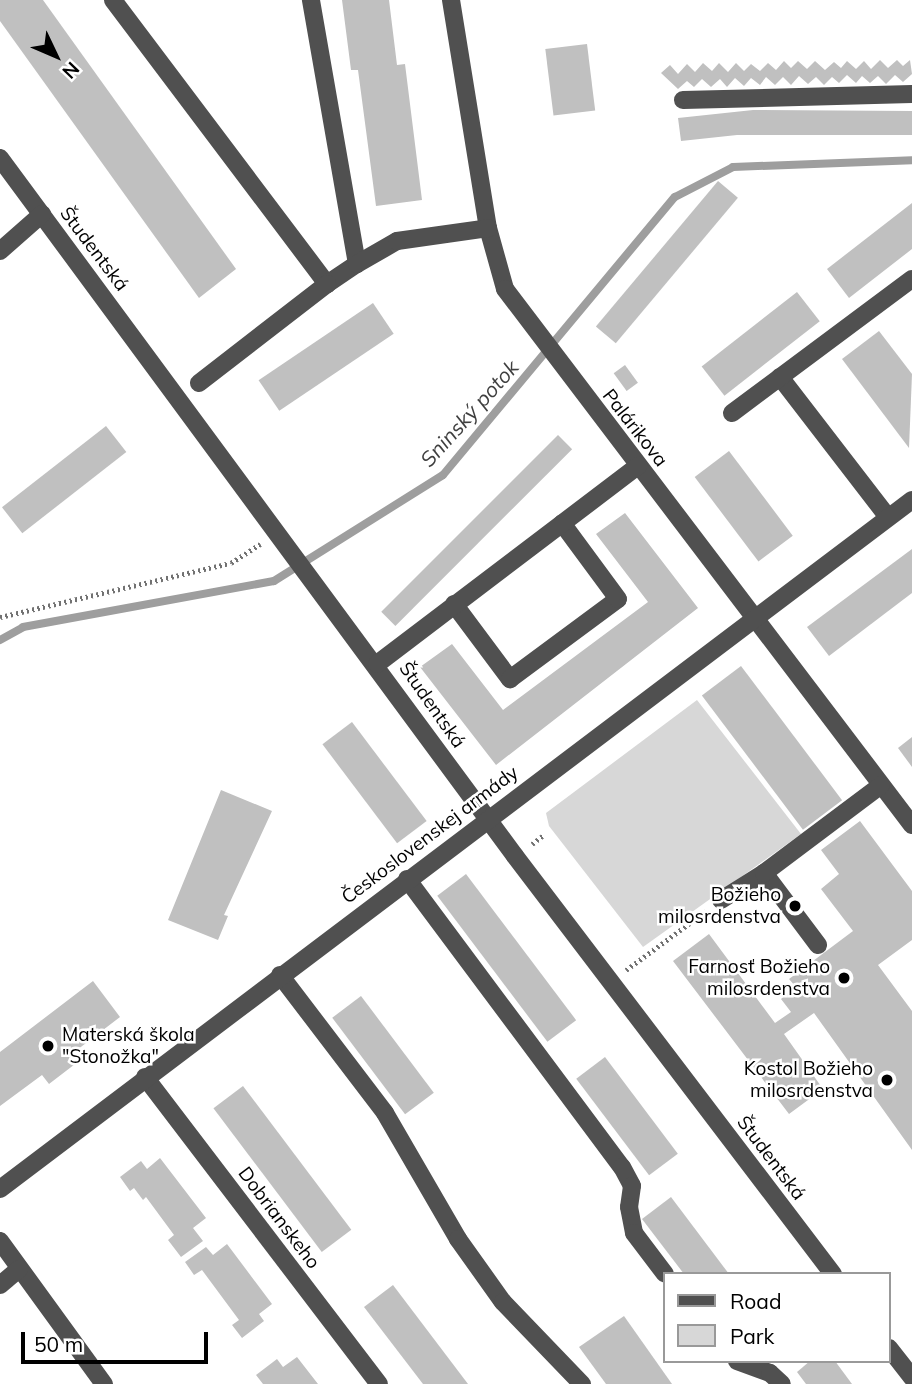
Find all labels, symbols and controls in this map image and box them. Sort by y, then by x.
north arrow [21,21,91,91]
text: N [57,57,85,84]
street label: Študentská [55,202,133,296]
water label: Sninský potok [415,355,523,471]
street label: Palárikova [598,385,672,471]
street label: Študentská [394,658,470,752]
street label: Československej armády [337,761,523,909]
place label: Božieho milosrdenstva [658,884,781,928]
marker: Božieho milosrdenstva [787,898,803,914]
place label: Farnosť Božieho milosrdenstva [688,956,830,1000]
marker: Farnosť Božieho milosrdenstva [836,970,852,986]
place label: Materská škola "Stonožka" [62,1024,195,1068]
marker: Materská škola "Stonožka" [40,1038,56,1054]
place label: Kostol Božieho milosrdenstva [744,1058,873,1102]
marker: Kostol Božieho milosrdenstva [879,1072,895,1088]
street label: Študentská [732,1111,810,1205]
street label: Dobrianskeho [233,1163,325,1273]
legend [664,1272,891,1363]
text: Road [730,1288,781,1314]
scale bar [24,1318,212,1362]
text: Park [730,1323,774,1349]
text: 50 m [34,1331,83,1357]

